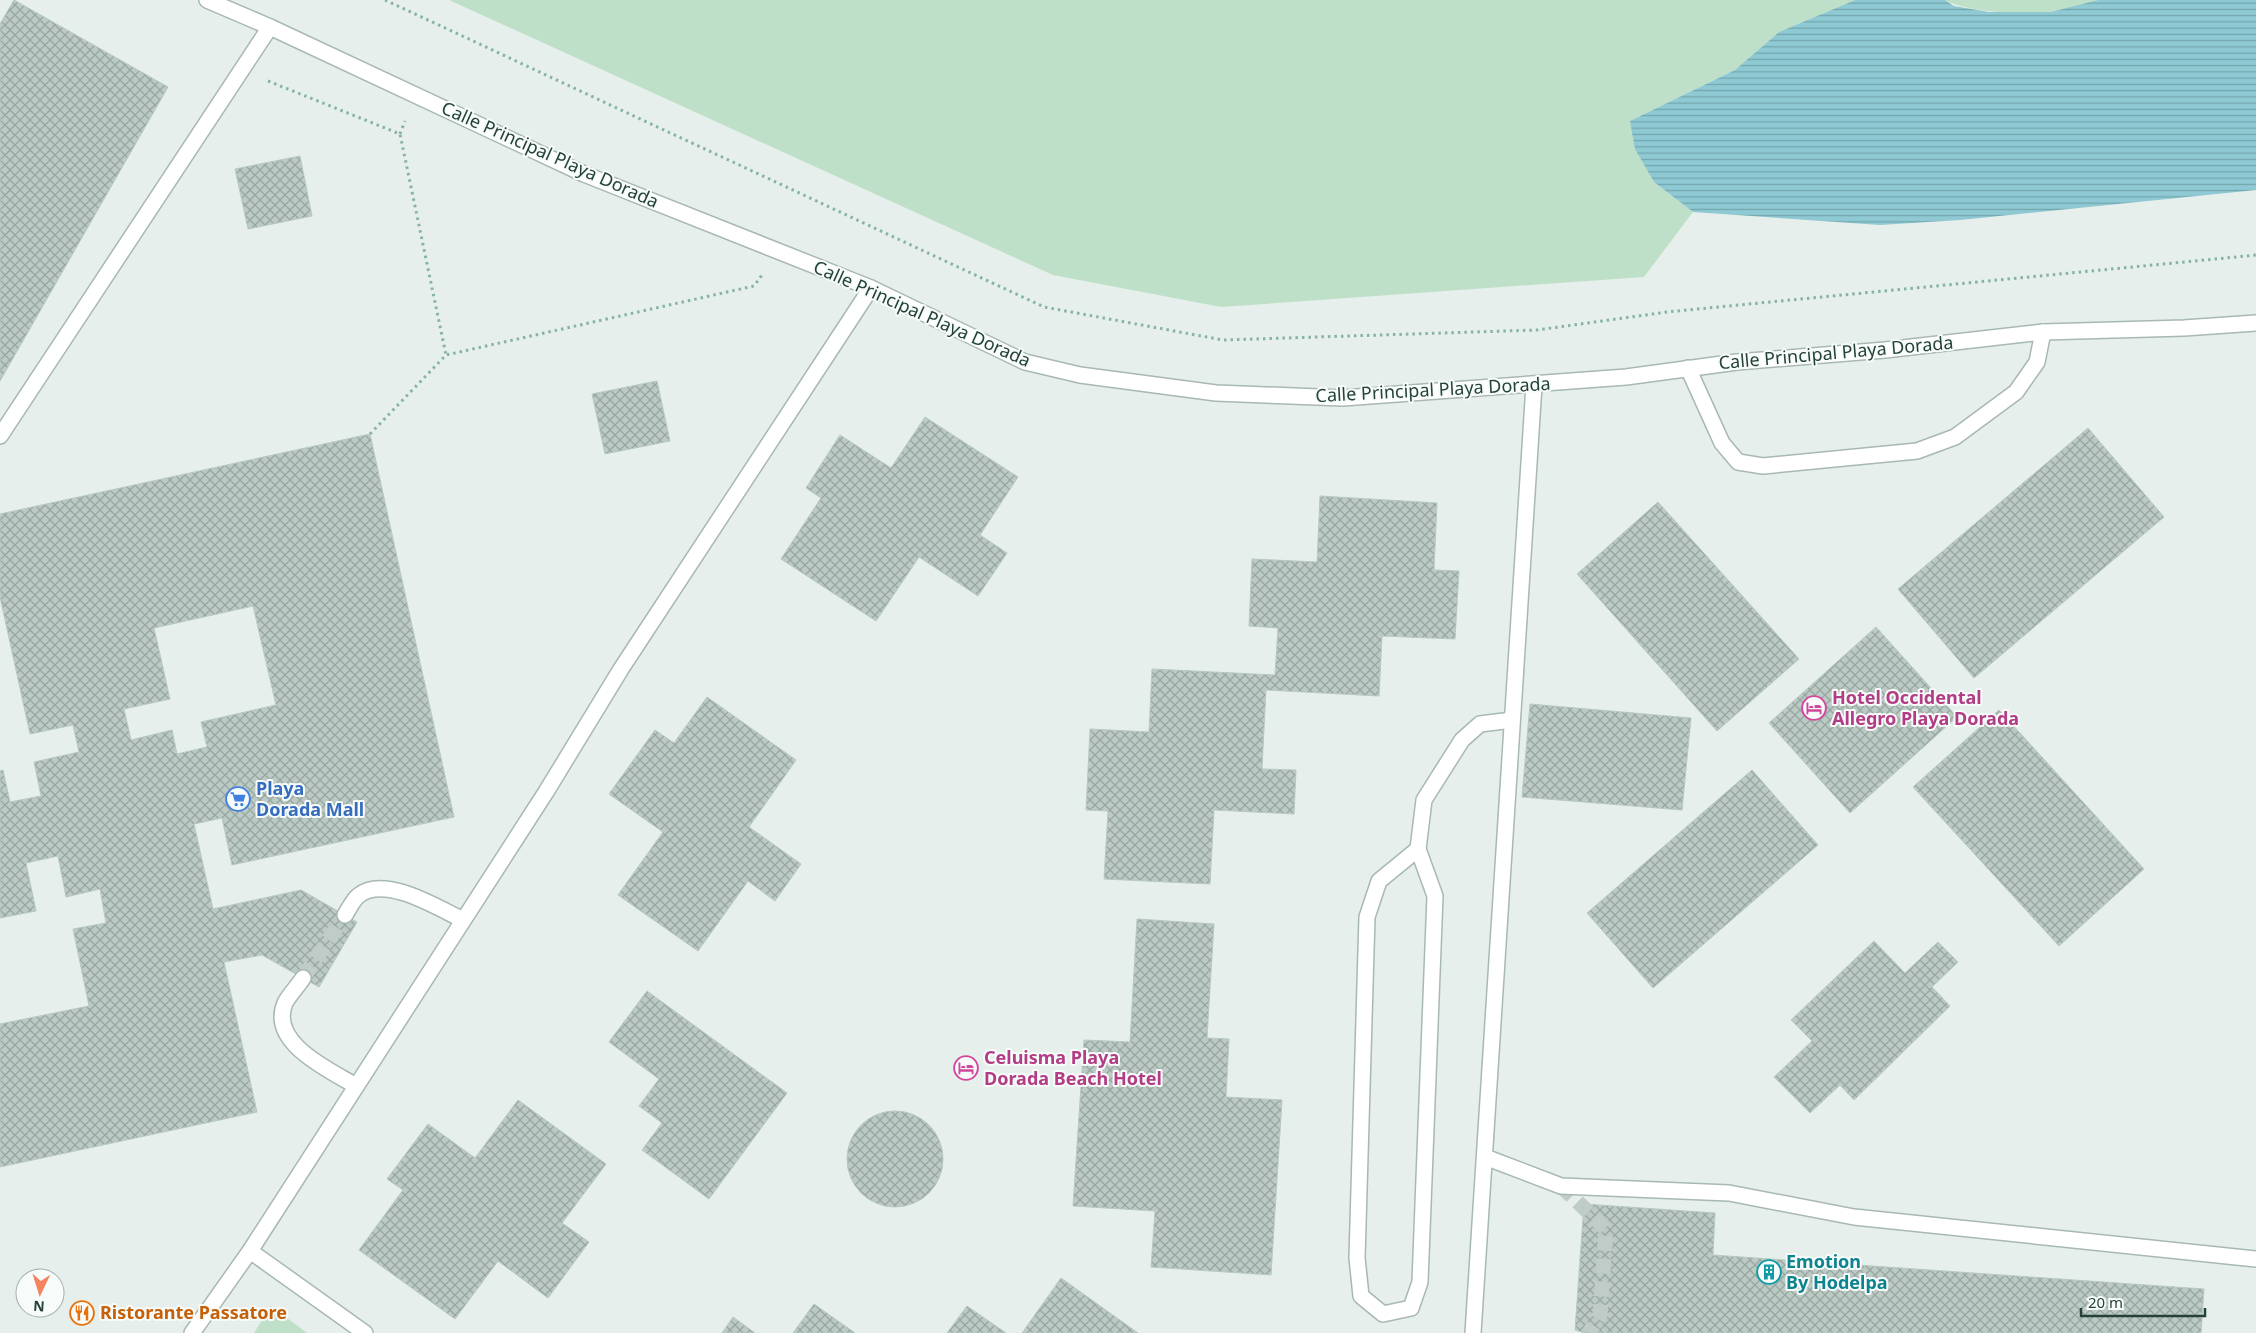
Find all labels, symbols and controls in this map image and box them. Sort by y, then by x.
street label: Calle Principal Playa Dorada [438,95,663,213]
street label: Calle Principal Playa Dorada [810,254,1035,372]
street label: Calle Principal Playa Dorada [1718,330,1954,374]
street label: Calle Principal Playa Dorada [1315,371,1551,407]
place label: Hotel Occidental Allegro Playa Dorada [1832,685,2019,730]
hotel icon: Hotel Occidental Allegro Playa Dorada [1801,695,1827,721]
place label: Playa Dorada Mall [256,776,364,821]
supermarket icon: Playa Dorada Mall [225,786,251,812]
place label: Celuisma Playa Dorada Beach Hotel [984,1045,1162,1090]
hotel icon: Celuisma Playa Dorada Beach Hotel [953,1055,979,1081]
place label: Emotion By Hodelpa [1786,1249,1888,1294]
building icon: Emotion By Hodelpa [1756,1259,1782,1285]
north arrow [15,1268,65,1318]
scale bar [2081,1286,2205,1318]
text: 20 m [2088,1292,2123,1312]
text: N [33,1297,45,1316]
restaurant icon: Ristorante Passatore [69,1300,95,1326]
place label: Ristorante Passatore [100,1300,287,1324]

